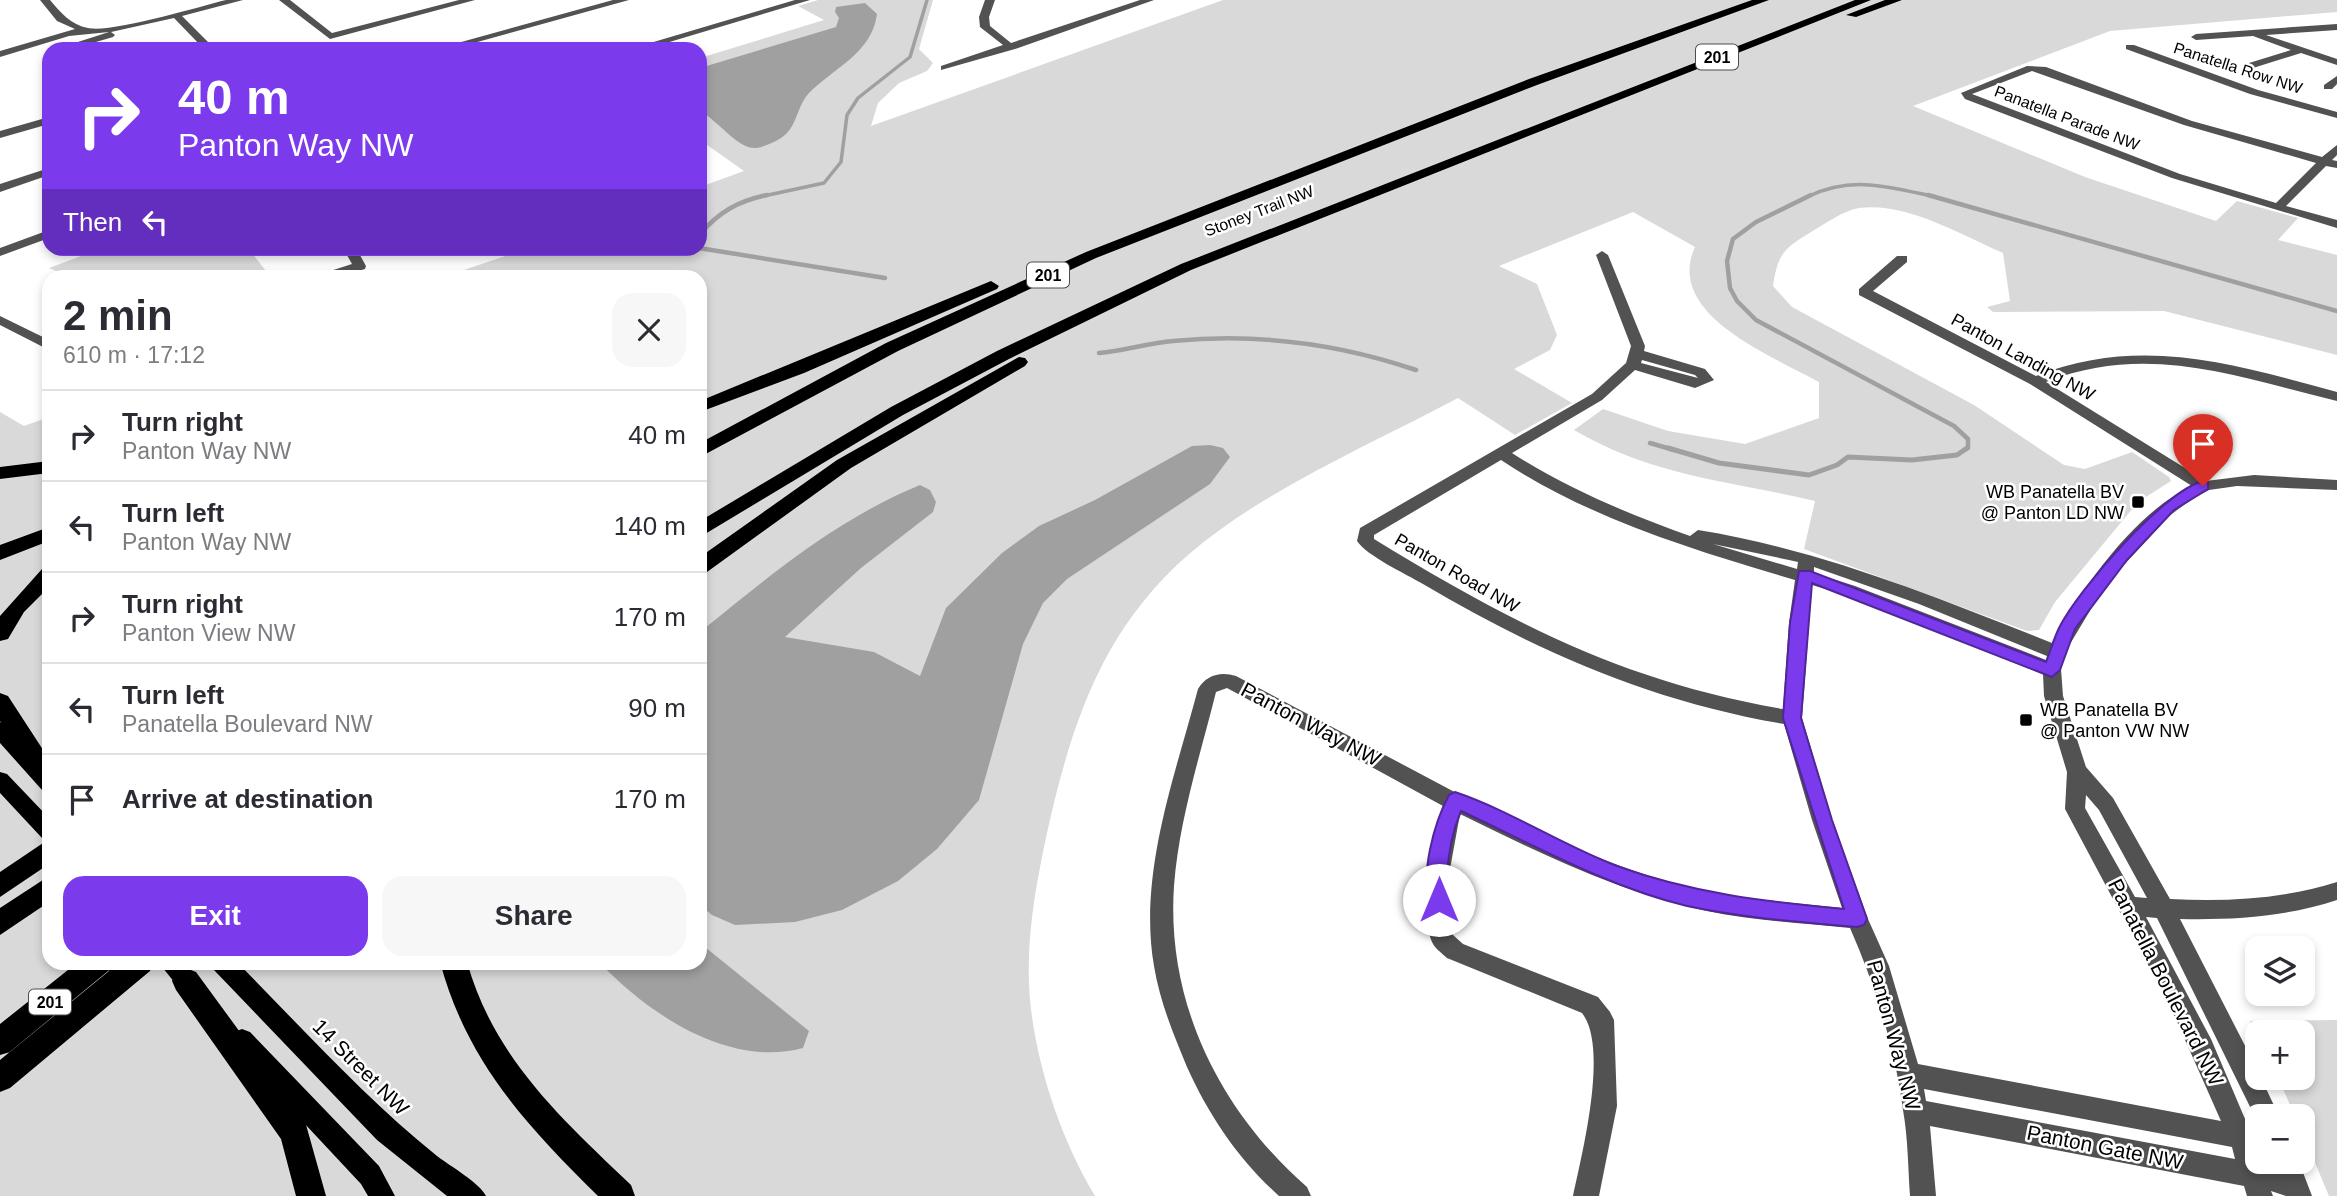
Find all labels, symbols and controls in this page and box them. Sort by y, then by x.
street label: Panatella Row NW [2172,39,2305,97]
road number: 201 [1696,44,1738,69]
icon: right [63,70,154,161]
text: 40 m [178,70,290,124]
street label: Panatella Parade NW [1992,82,2143,154]
text: Panton Way NW [178,127,413,163]
street label: Stoney Trail NW [1202,182,1317,240]
icon: left [136,203,174,241]
text: Then [63,207,122,237]
road number: 201 [1027,262,1069,288]
text: 2 min [63,292,173,339]
button: close [612,293,686,367]
street label: Panton Landing NW [1948,309,2098,405]
text: 610 m · 17:12 [63,342,205,368]
text: Turn right [122,407,243,437]
pin [2173,414,2233,486]
icon: right [63,417,101,455]
text: 40 m [628,420,686,450]
icon: arrive [2184,425,2222,463]
text: Panton Way NW [122,438,291,464]
place label: WB Panatella BV @ Panton LD NW [1981,482,2124,523]
marker: WB Panatella BV @ Panton LD NW [2130,494,2146,510]
text: Turn left [122,498,224,528]
icon: left [63,508,101,546]
text: 140 m [614,511,686,541]
text: Panton Way NW [122,529,291,555]
street label: Panton Road NW [1391,529,1523,617]
text: Turn right [122,589,243,619]
icon: right [63,599,101,637]
text: 170 m [614,602,686,632]
text: Panton View NW [122,620,295,646]
street label: Panton Way NW [1237,678,1385,770]
text: Turn left [122,680,224,710]
icon: left [63,690,101,728]
text: 90 m [628,693,686,723]
place label: WB Panatella BV @ Panton VW NW [2040,700,2189,741]
text: Panatella Boulevard NW [122,711,373,737]
marker: WB Panatella BV @ Panton VW NW [2018,712,2034,728]
icon: arrive [63,781,101,819]
text: Arrive at destination [122,784,373,814]
text: 170 m [614,784,686,814]
position arrow [1402,863,1476,937]
street label: Panatella Boulevard NW [2104,875,2228,1089]
button: Exit [63,876,368,956]
button: Share [382,876,686,956]
map controls [2245,936,2315,1174]
button: layers [2245,936,2315,1006]
street label: Panton Way NW [1863,957,1925,1113]
road number: 201 [29,990,71,1014]
street label: 14 Street NW [308,1014,414,1120]
button: + [2245,1020,2315,1090]
button: − [2245,1104,2315,1174]
street label: Panton Gate NW [2025,1121,2185,1173]

